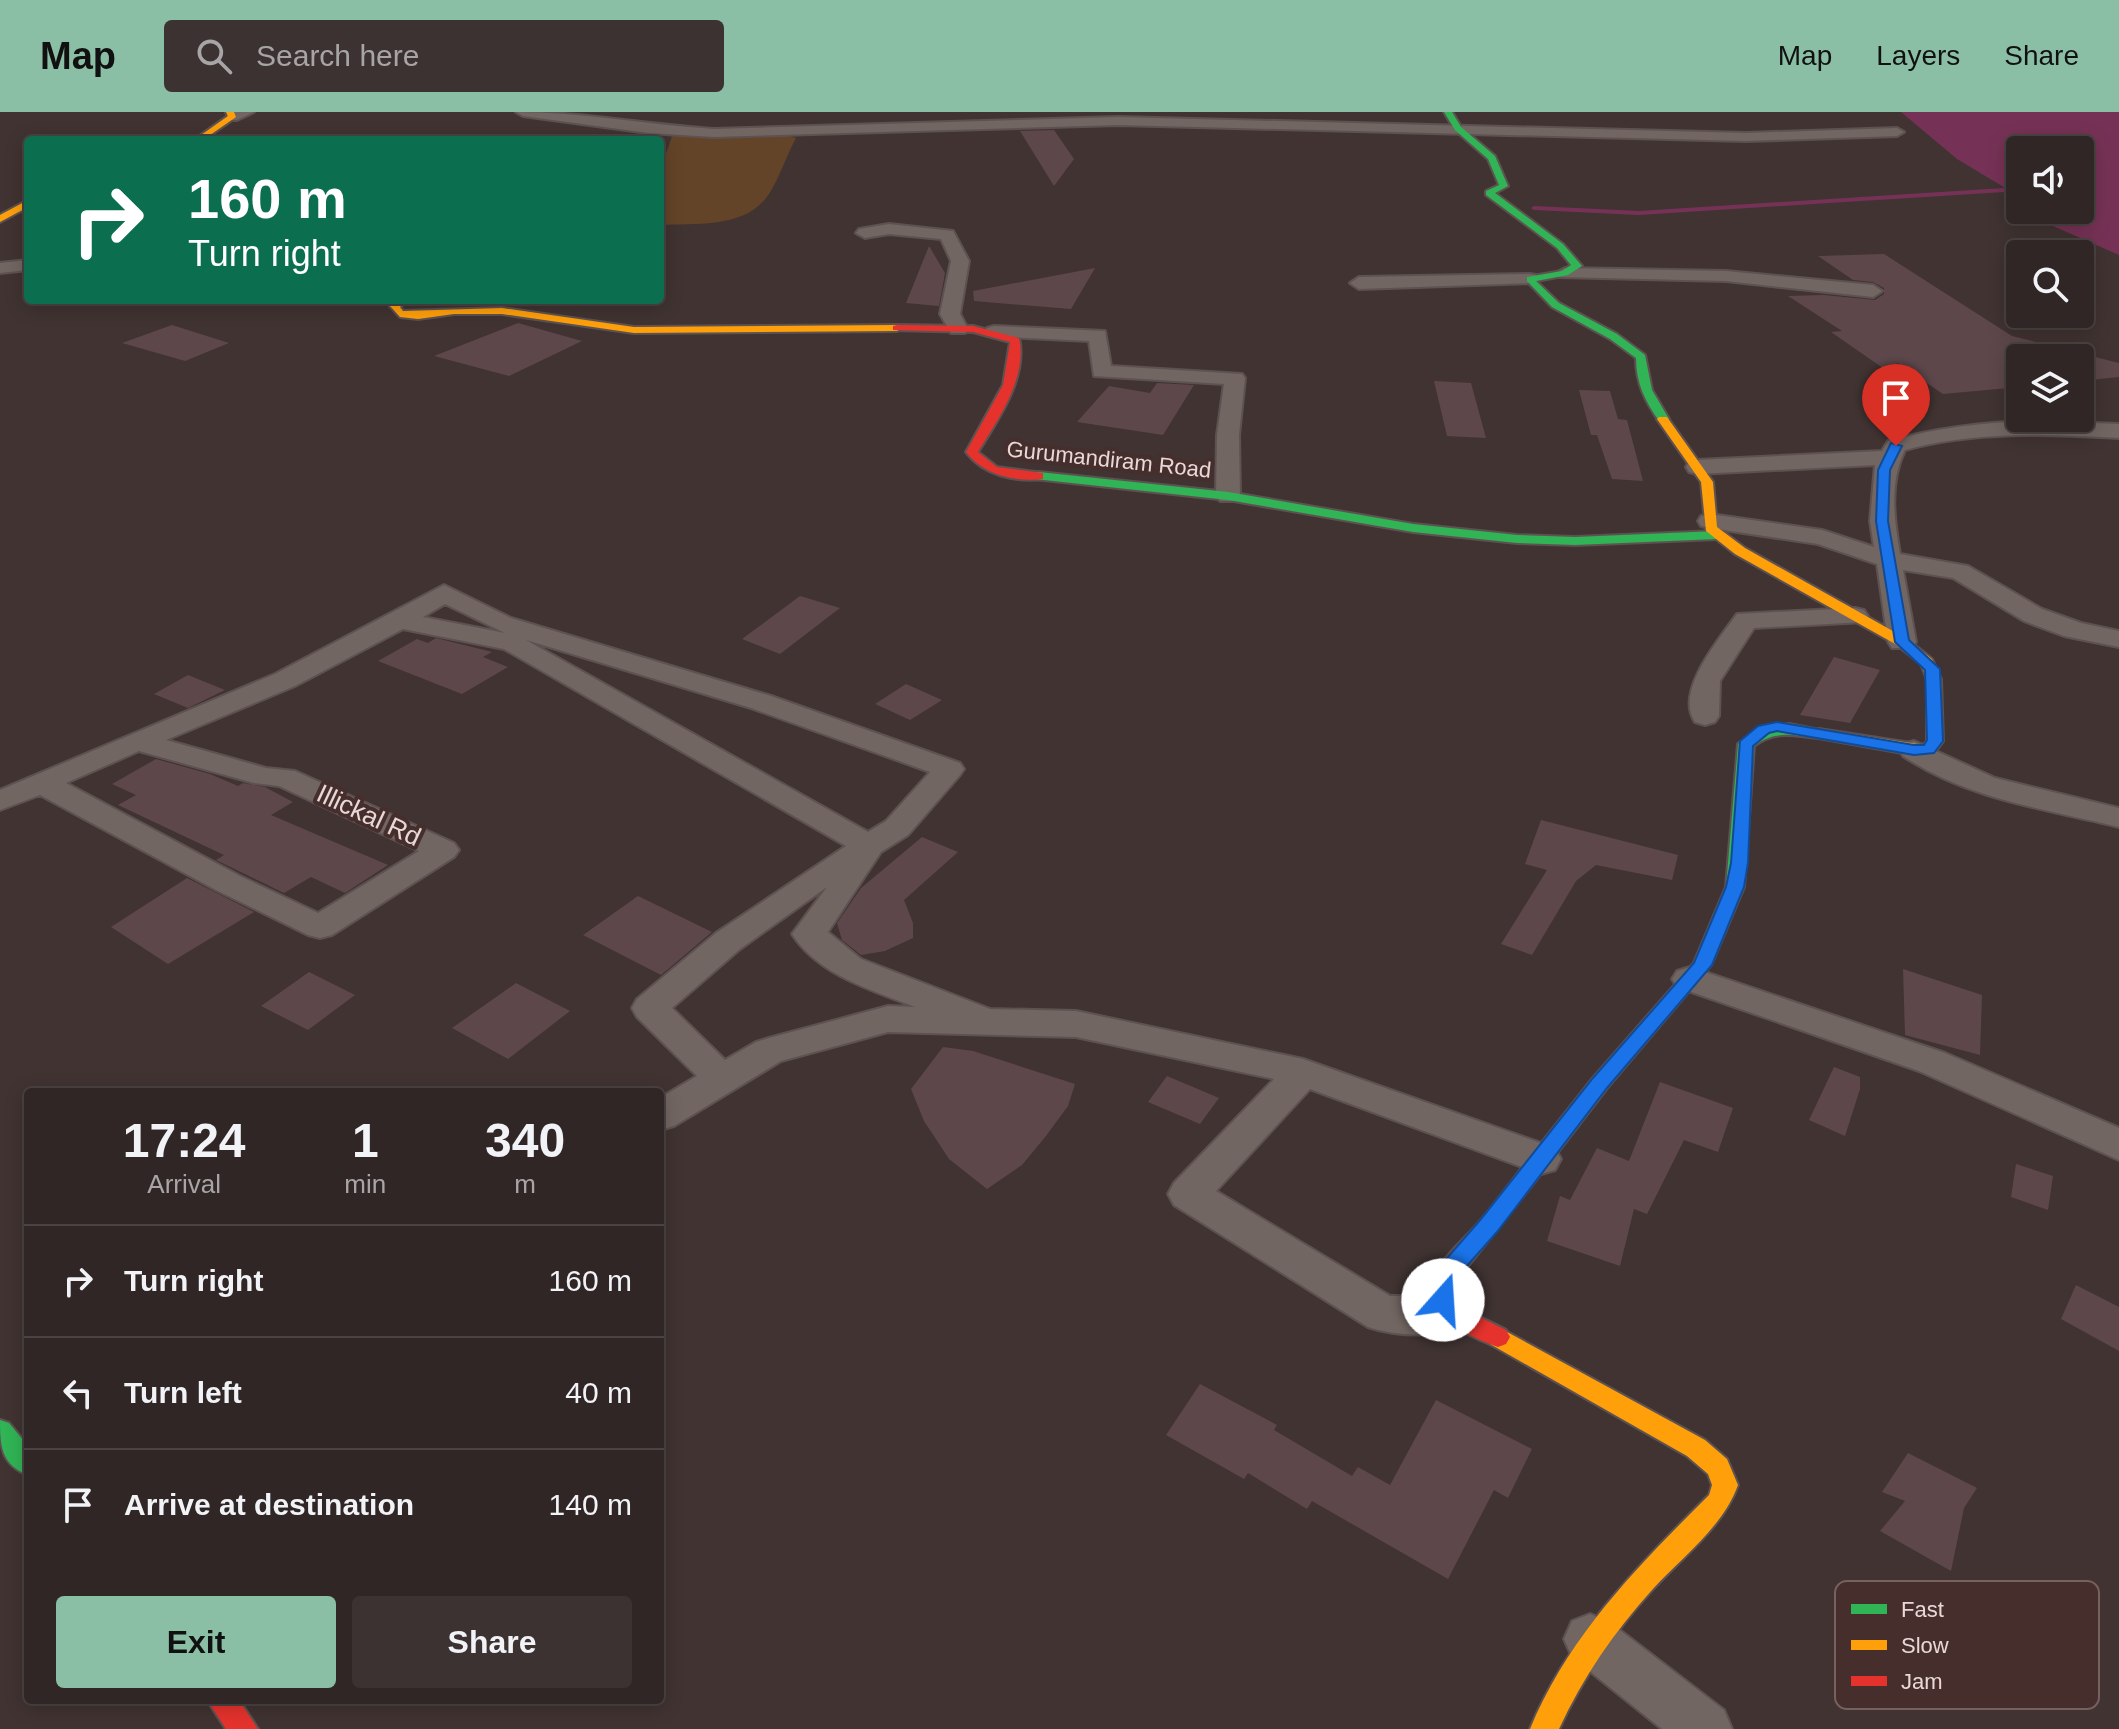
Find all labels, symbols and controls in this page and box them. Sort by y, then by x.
search box [164,20,724,92]
icon: search [192,34,236,78]
text: Map [40,35,116,77]
text: Search here [256,39,419,72]
text: Map [1778,40,1832,71]
text: Layers [1876,40,1960,71]
text: Share [2004,40,2079,71]
map controls [2006,136,2094,432]
button: sound [2006,136,2094,224]
text: 160 m [188,167,347,230]
icon: right [56,168,160,272]
text: Turn right [188,233,341,274]
button: search [2006,240,2094,328]
button: layers [2006,344,2094,432]
pin [1862,364,1930,446]
icon: arrive [1874,376,1918,420]
street label: Gurumandiram Road [1005,436,1212,483]
street label: Illickal Rd [312,778,426,852]
text: 17:24 [123,1114,246,1167]
text: 1 [352,1114,379,1167]
text: 340 [485,1114,565,1167]
text: Arrival [147,1169,221,1199]
text: min [344,1169,386,1199]
text: m [514,1169,536,1199]
position arrow [1401,1258,1485,1342]
icon: right [56,1259,100,1303]
text: Turn right [124,1264,263,1297]
text: 160 m [549,1264,632,1297]
icon: left [56,1371,100,1415]
text: Turn left [124,1376,242,1409]
text: 40 m [565,1376,632,1409]
icon: arrive [56,1483,100,1527]
text: Arrive at destination [124,1488,414,1521]
text: 140 m [549,1488,632,1521]
legend [1835,1581,2099,1709]
button: Exit [56,1596,336,1688]
button: Share [352,1596,632,1688]
text: Fast [1901,1597,1944,1622]
text: Slow [1901,1633,1949,1658]
text: Jam [1901,1669,1943,1694]

